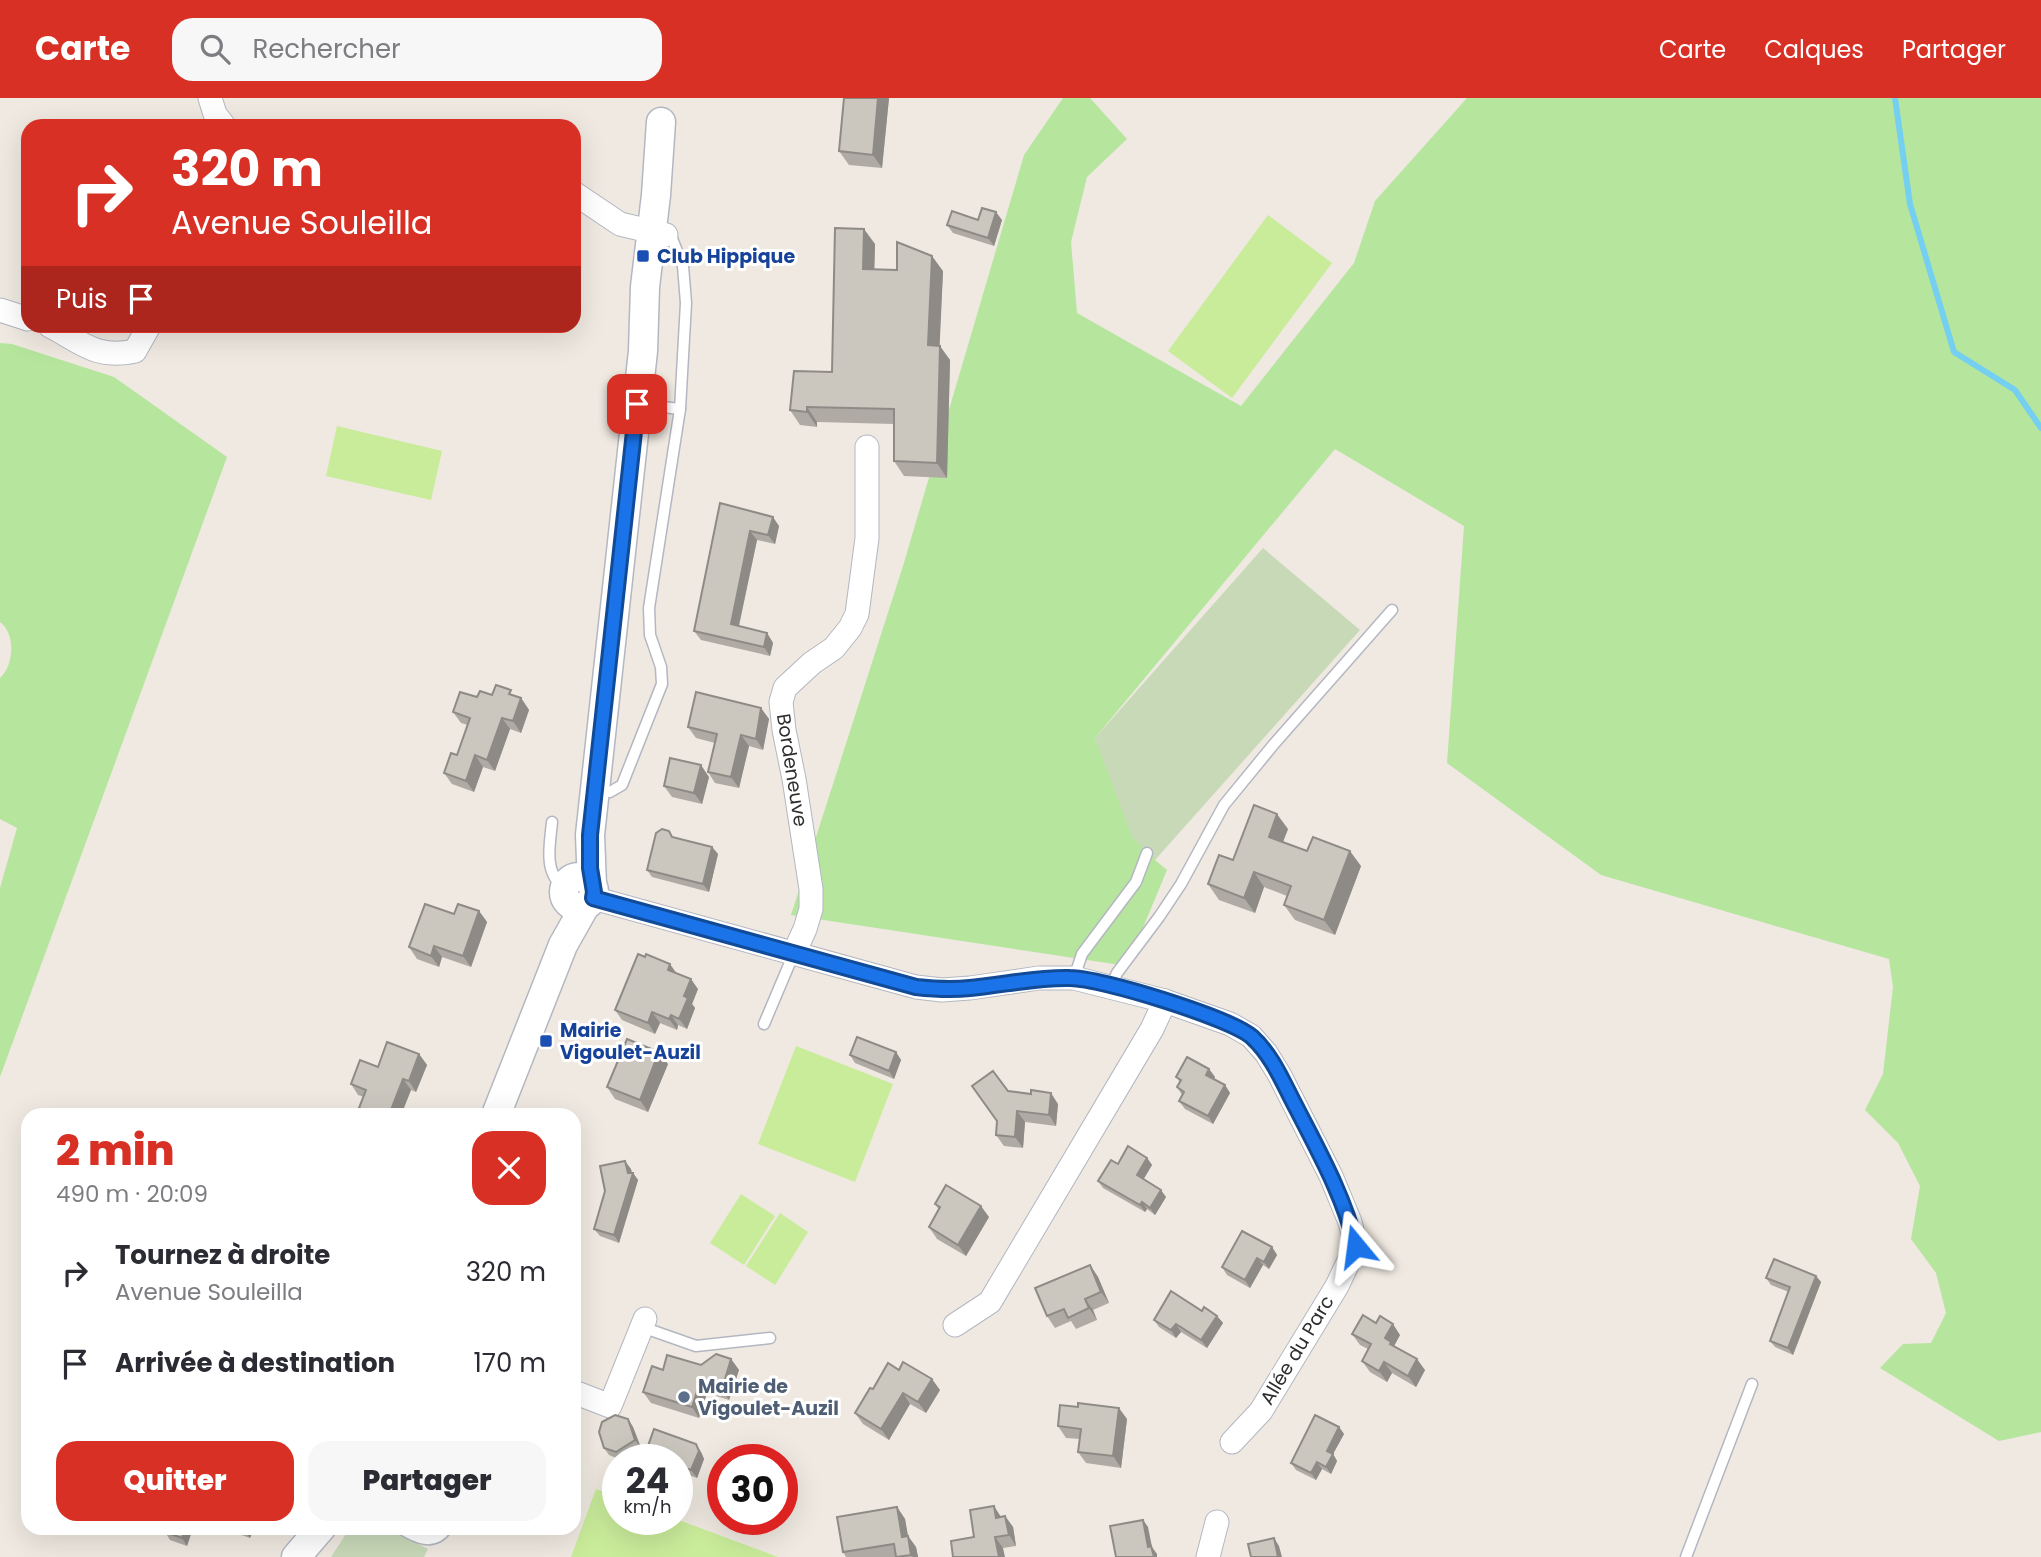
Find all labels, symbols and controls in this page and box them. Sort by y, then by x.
search box [172,18,662,81]
text: Carte [35,25,130,72]
icon: search [196,30,234,68]
text: Rechercher [252,31,401,67]
text: Carte [1659,33,1726,66]
text: Calques [1764,33,1864,66]
text: Partager [1902,33,2006,66]
text: 320 m [171,135,323,203]
icon: right [56,147,147,238]
text: Avenue Souleilla [171,200,432,245]
place label: Club Hippique [657,243,795,270]
marker: Club Hippique [635,248,651,264]
icon: arrive [122,280,160,318]
text: Puis [56,281,108,317]
pin [607,374,667,434]
icon: arrive [618,385,656,423]
street label: Bordeneuve [770,712,814,828]
place label: Mairie Vigoulet-Auzil [560,1017,701,1066]
marker: Mairie Vigoulet-Auzil [538,1033,554,1049]
text: 2 min [56,1121,174,1180]
button: close [472,1131,546,1205]
text: 490 m · 20:09 [56,1178,208,1210]
position arrow [1319,1209,1393,1283]
text: Tournez à droite [115,1237,330,1273]
icon: right [56,1254,94,1292]
text: 320 m [466,1254,546,1290]
text: Avenue Souleilla [115,1276,303,1308]
street label: Allée du Parc [1254,1290,1340,1410]
icon: arrive [56,1345,94,1383]
text: Arrivée à destination [115,1345,395,1381]
text: 170 m [473,1345,546,1381]
place label: Mairie de Vigoulet-Auzil [698,1373,839,1422]
marker: Mairie de Vigoulet-Auzil [676,1389,692,1405]
button: Quitter [56,1441,294,1521]
button: Partager [308,1441,546,1521]
speed limit sign: 30 [707,1444,798,1535]
text: 24 [626,1456,669,1505]
text: km/h [624,1494,671,1519]

